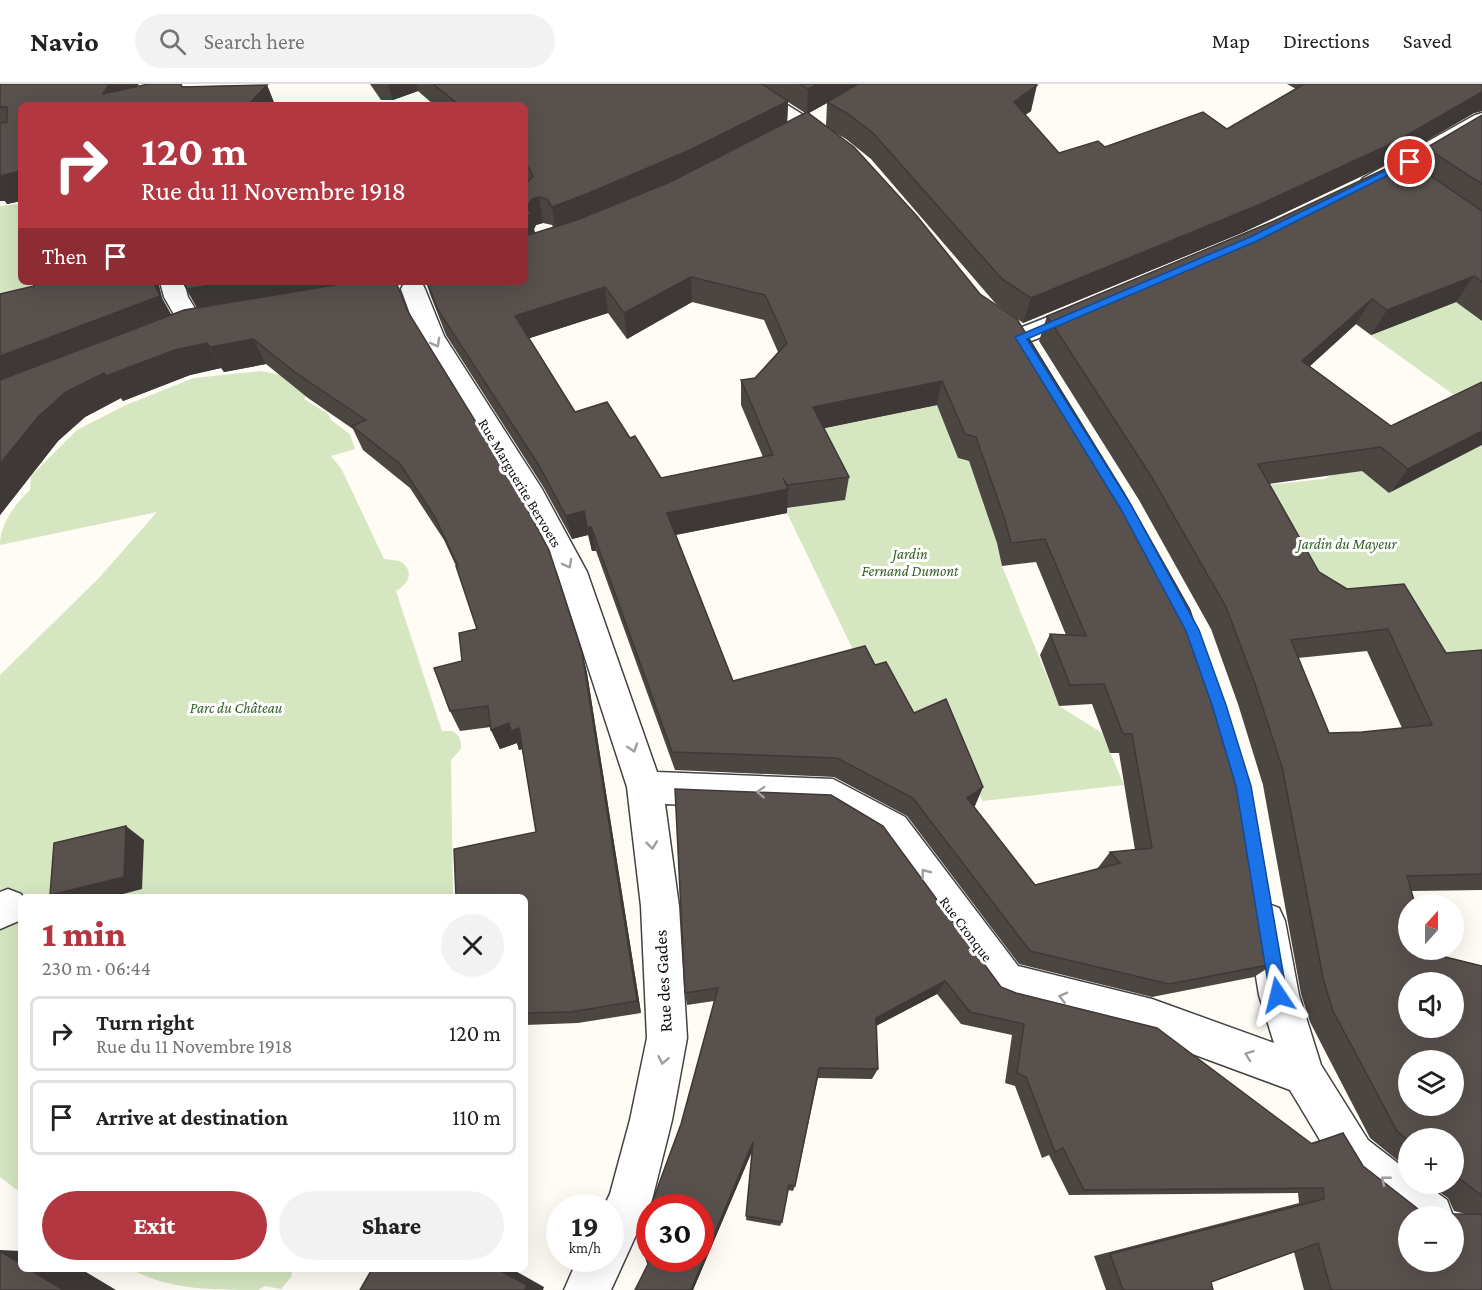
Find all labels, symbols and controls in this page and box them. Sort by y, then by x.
search box [135,14,555,68]
icon: search [156,25,189,58]
text: Navio [30,26,99,57]
text: Search here [204,29,305,54]
text: Map [1212,29,1250,53]
text: Directions [1283,29,1370,53]
text: Saved [1403,29,1452,53]
icon: right [42,126,120,204]
text: 120 m [141,127,247,174]
pin [1384,136,1435,187]
icon: arrive [1393,145,1426,178]
text: Rue du 11 Novembre 1918 [141,176,406,206]
icon: arrive [99,240,132,273]
text: Then [42,244,87,269]
one-way arrow [428,337,440,347]
street label: Rue Marguerite Bervoets [474,416,565,551]
park label: Jardin du Mayeur [1294,536,1398,553]
park label: Jardin Fernand Dumont [862,546,959,579]
one-way arrow [561,558,572,568]
park label: Parc du Château [190,700,283,716]
one-way arrow [625,742,638,753]
one-way arrow [757,785,766,798]
one-way arrow [646,840,658,849]
one-way arrow [921,869,932,880]
street label: Rue Cronque [936,893,996,966]
north arrow [1398,894,1464,960]
map controls [1398,894,1464,1272]
text: 1 min [42,914,126,954]
button: close [441,914,504,977]
street label: Rue des Gades [650,929,676,1033]
text: 230 m · 06:44 [42,957,151,979]
position arrow [1246,963,1310,1027]
button: sound [1398,972,1464,1038]
one-way arrow [1058,991,1068,1004]
text: Turn right [96,1010,194,1035]
icon: right [45,1017,78,1050]
text: 120 m [449,1021,501,1046]
text: Rue du 11 Novembre 1918 [96,1035,292,1057]
one-way arrow [1244,1049,1255,1062]
button: layers [1398,1050,1464,1116]
one-way arrow [657,1054,670,1064]
icon: arrive [45,1101,78,1134]
text: Arrive at destination [96,1105,288,1130]
text: 110 m [452,1105,501,1130]
button: + [1398,1128,1464,1194]
one-way arrow [1381,1176,1392,1187]
button: Exit [42,1191,267,1260]
button: Share [279,1191,504,1260]
speed limit sign: 30 [636,1194,714,1272]
button: − [1398,1206,1464,1272]
text: 19 [571,1209,599,1242]
text: km/h [569,1240,601,1256]

